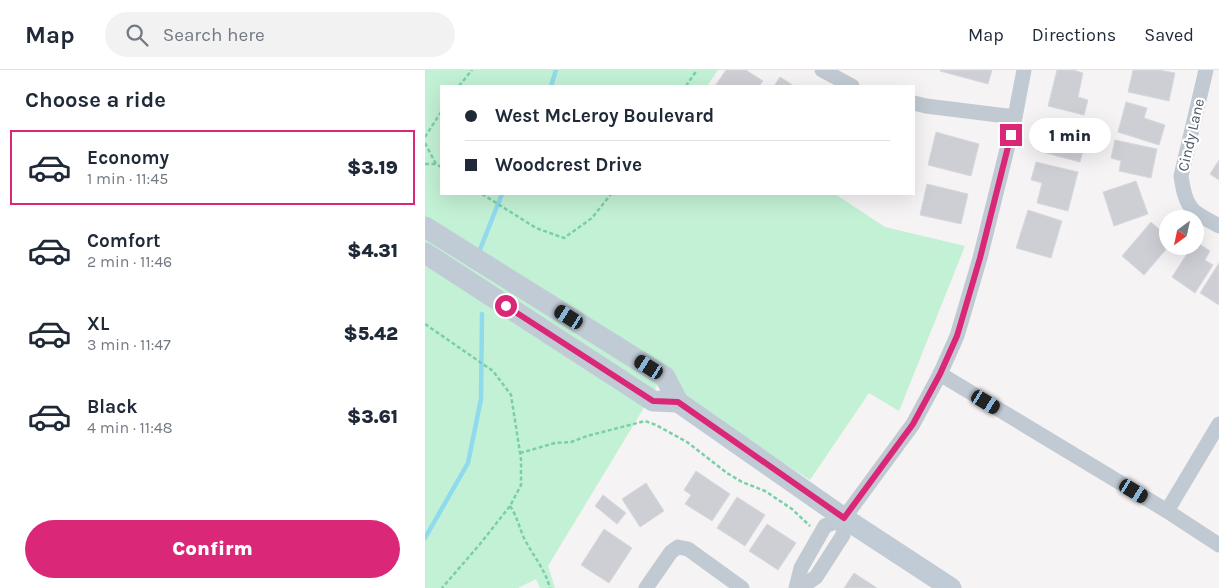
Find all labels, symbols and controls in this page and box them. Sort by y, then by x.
search box [105,12,455,57]
text: Map [25,21,75,49]
icon: search [123,21,151,49]
text: Search here [163,24,265,46]
text: Map [968,24,1004,46]
text: Directions [1032,24,1116,46]
text: Saved [1144,24,1194,46]
text: Choose a ride [25,87,166,113]
street label: Cindy Lane [1174,97,1208,173]
text: West McLeroy Boulevard [495,105,714,127]
callout: 1 min [1029,118,1111,152]
route end [1000,124,1022,146]
text: 1 min [1049,126,1091,145]
icon: car [27,145,72,190]
text: Economy [87,147,169,169]
text: Woodcrest Drive [495,154,642,176]
text: $3.19 [347,157,398,179]
text: 1 min · 11:45 [87,169,168,188]
north arrow [1159,210,1204,255]
map controls [1159,210,1204,255]
icon: car [27,228,72,273]
text: Comfort [87,230,161,252]
text: $4.31 [347,240,398,262]
text: 2 min · 11:46 [87,252,172,271]
route start [495,295,517,317]
car [552,303,585,331]
icon: car [27,311,72,356]
text: XL [87,313,109,335]
text: $5.42 [343,323,398,345]
text: 3 min · 11:47 [87,335,171,354]
car [632,353,665,381]
car [969,388,1002,416]
icon: car [27,394,72,439]
text: Black [87,396,138,418]
text: $3.61 [347,406,398,428]
text: 4 min · 11:48 [87,418,173,437]
car [1117,477,1150,505]
button: Confirm [25,520,400,578]

